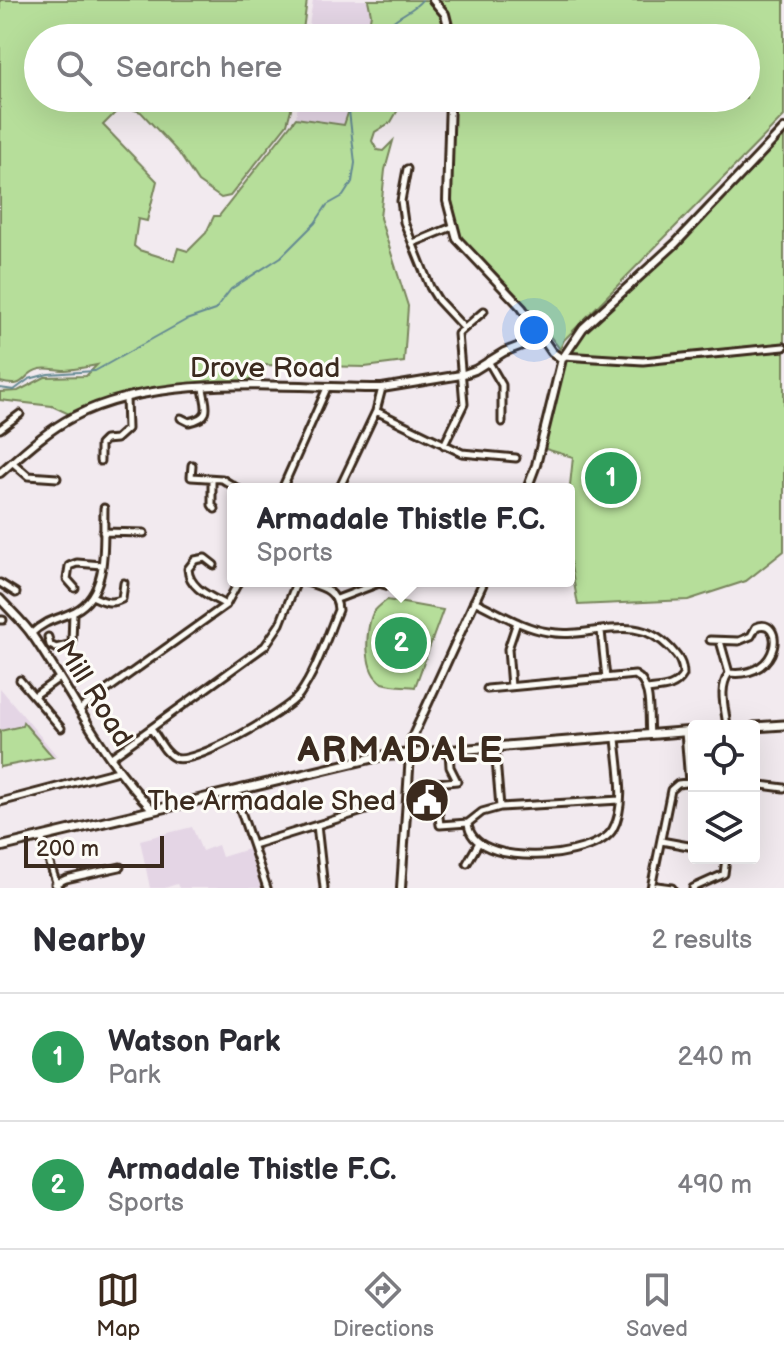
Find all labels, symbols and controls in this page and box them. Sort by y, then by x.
search box [24,24,760,112]
icon: search [52,46,96,90]
text: Search here [116,50,282,86]
your location [514,310,554,350]
street label: Drove Road [190,352,340,385]
pin: 1 [585,448,637,508]
popup [227,483,575,587]
text: Armadale Thistle F.C. [257,502,545,538]
text: Sports [257,538,333,569]
pin: 2 [375,613,427,673]
street label: Mill Road [48,635,139,753]
map controls [688,720,760,864]
button: locate [688,720,760,792]
district label: ARMADALE [297,730,504,773]
public building icon: The Armadale Shed [403,776,451,824]
place label: The Armadale Shed [147,785,396,818]
button: layers [688,792,760,864]
scale bar [24,832,164,868]
text: 200 m [36,836,99,863]
text: Nearby [32,920,146,961]
text: 2 results [652,925,752,956]
text: Watson Park [108,1024,280,1060]
text: 1 [53,1042,63,1073]
text: 240 m [677,1042,752,1073]
text: Park [108,1060,160,1091]
text: Armadale Thistle F.C. [108,1152,397,1188]
text: 2 [50,1170,66,1201]
text: 490 m [677,1170,752,1201]
text: Sports [108,1188,184,1219]
tab: Map [96,1268,140,1343]
tab: Directions [333,1268,434,1343]
tab: Saved [626,1268,688,1343]

